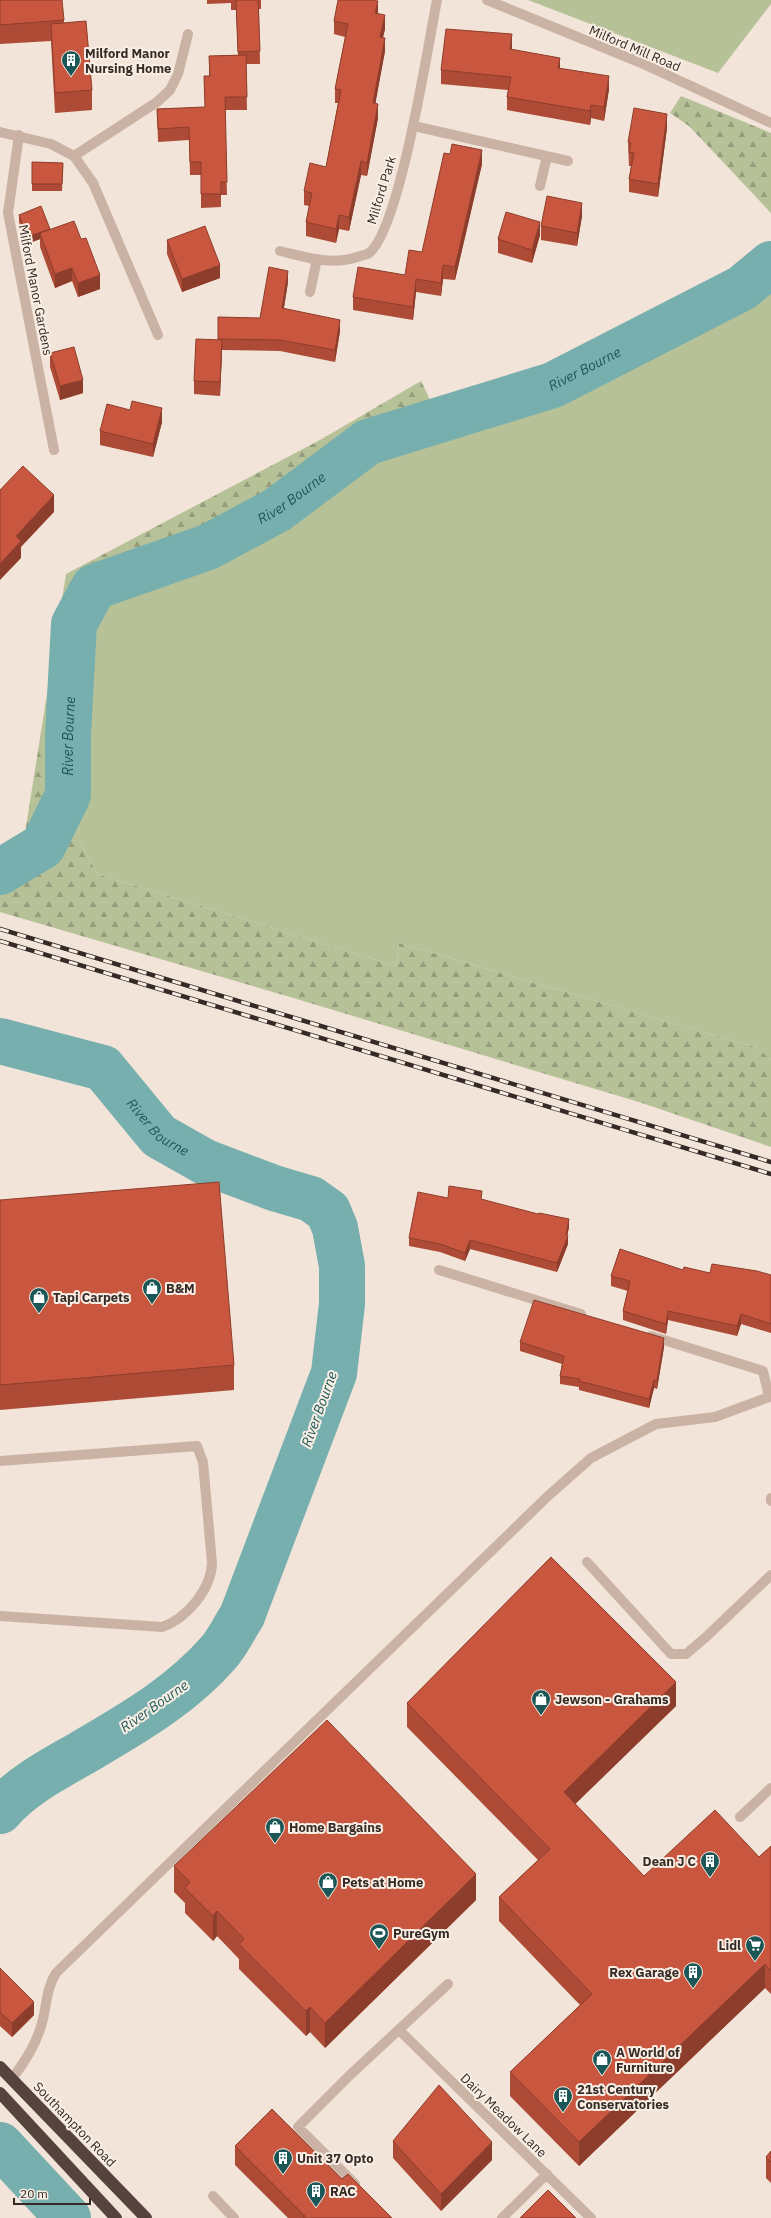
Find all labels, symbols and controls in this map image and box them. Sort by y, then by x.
street label: Milford Mill Road [586,22,683,75]
place label: Milford Manor Nursing Home [85,45,171,77]
building icon: Milford Manor Nursing Home [60,49,82,77]
street label: Milford Park [363,154,400,226]
street label: Milford Manor Gardens [14,223,57,357]
water label: River Bourne [545,343,624,395]
water label: River Bourne [254,468,329,528]
water label: River Bourne [59,696,79,776]
water label: River Bourne [123,1095,192,1160]
shop icon: B&M [141,1277,163,1305]
place label: B&M [166,1280,195,1297]
shop icon: Tapi Carpets [28,1286,50,1314]
place label: Tapi Carpets [53,1289,130,1306]
water label: River Bourne [297,1369,341,1449]
water label: River Bourne [116,1676,192,1736]
shop icon: Jewson - Grahams [530,1688,552,1716]
place label: Jewson - Grahams [555,1691,669,1708]
shop icon: Home Bargains [264,1816,286,1844]
place label: Home Bargains [289,1819,382,1836]
building icon: Dean J C [699,1850,721,1878]
place label: Dean J C [643,1853,697,1870]
shop icon: Pets at Home [317,1871,339,1899]
place label: Pets at Home [342,1874,423,1891]
sports icon: PureGym [368,1922,390,1950]
place label: PureGym [393,1925,450,1942]
supermarket icon: Lidl [744,1934,766,1962]
place label: Lidl [719,1937,741,1954]
building icon: Rex Garage [682,1961,704,1989]
place label: Rex Garage [609,1964,679,1981]
place label: A World of Furniture [616,2044,680,2076]
shop icon: A World of Furniture [591,2048,613,2076]
street label: Dairy Meadow Lane [457,2070,550,2161]
street label: Southampton Road [30,2078,120,2171]
place label: 21st Century Conservatories [577,2081,669,2113]
building icon: 21st Century Conservatories [552,2085,574,2113]
building icon: Unit 37 Opto [272,2147,294,2175]
place label: Unit 37 Opto [297,2150,374,2167]
scale bar [14,2180,90,2206]
building icon: RAC [305,2180,327,2208]
place label: RAC [330,2183,356,2200]
text: 20 m [20,2186,48,2201]

